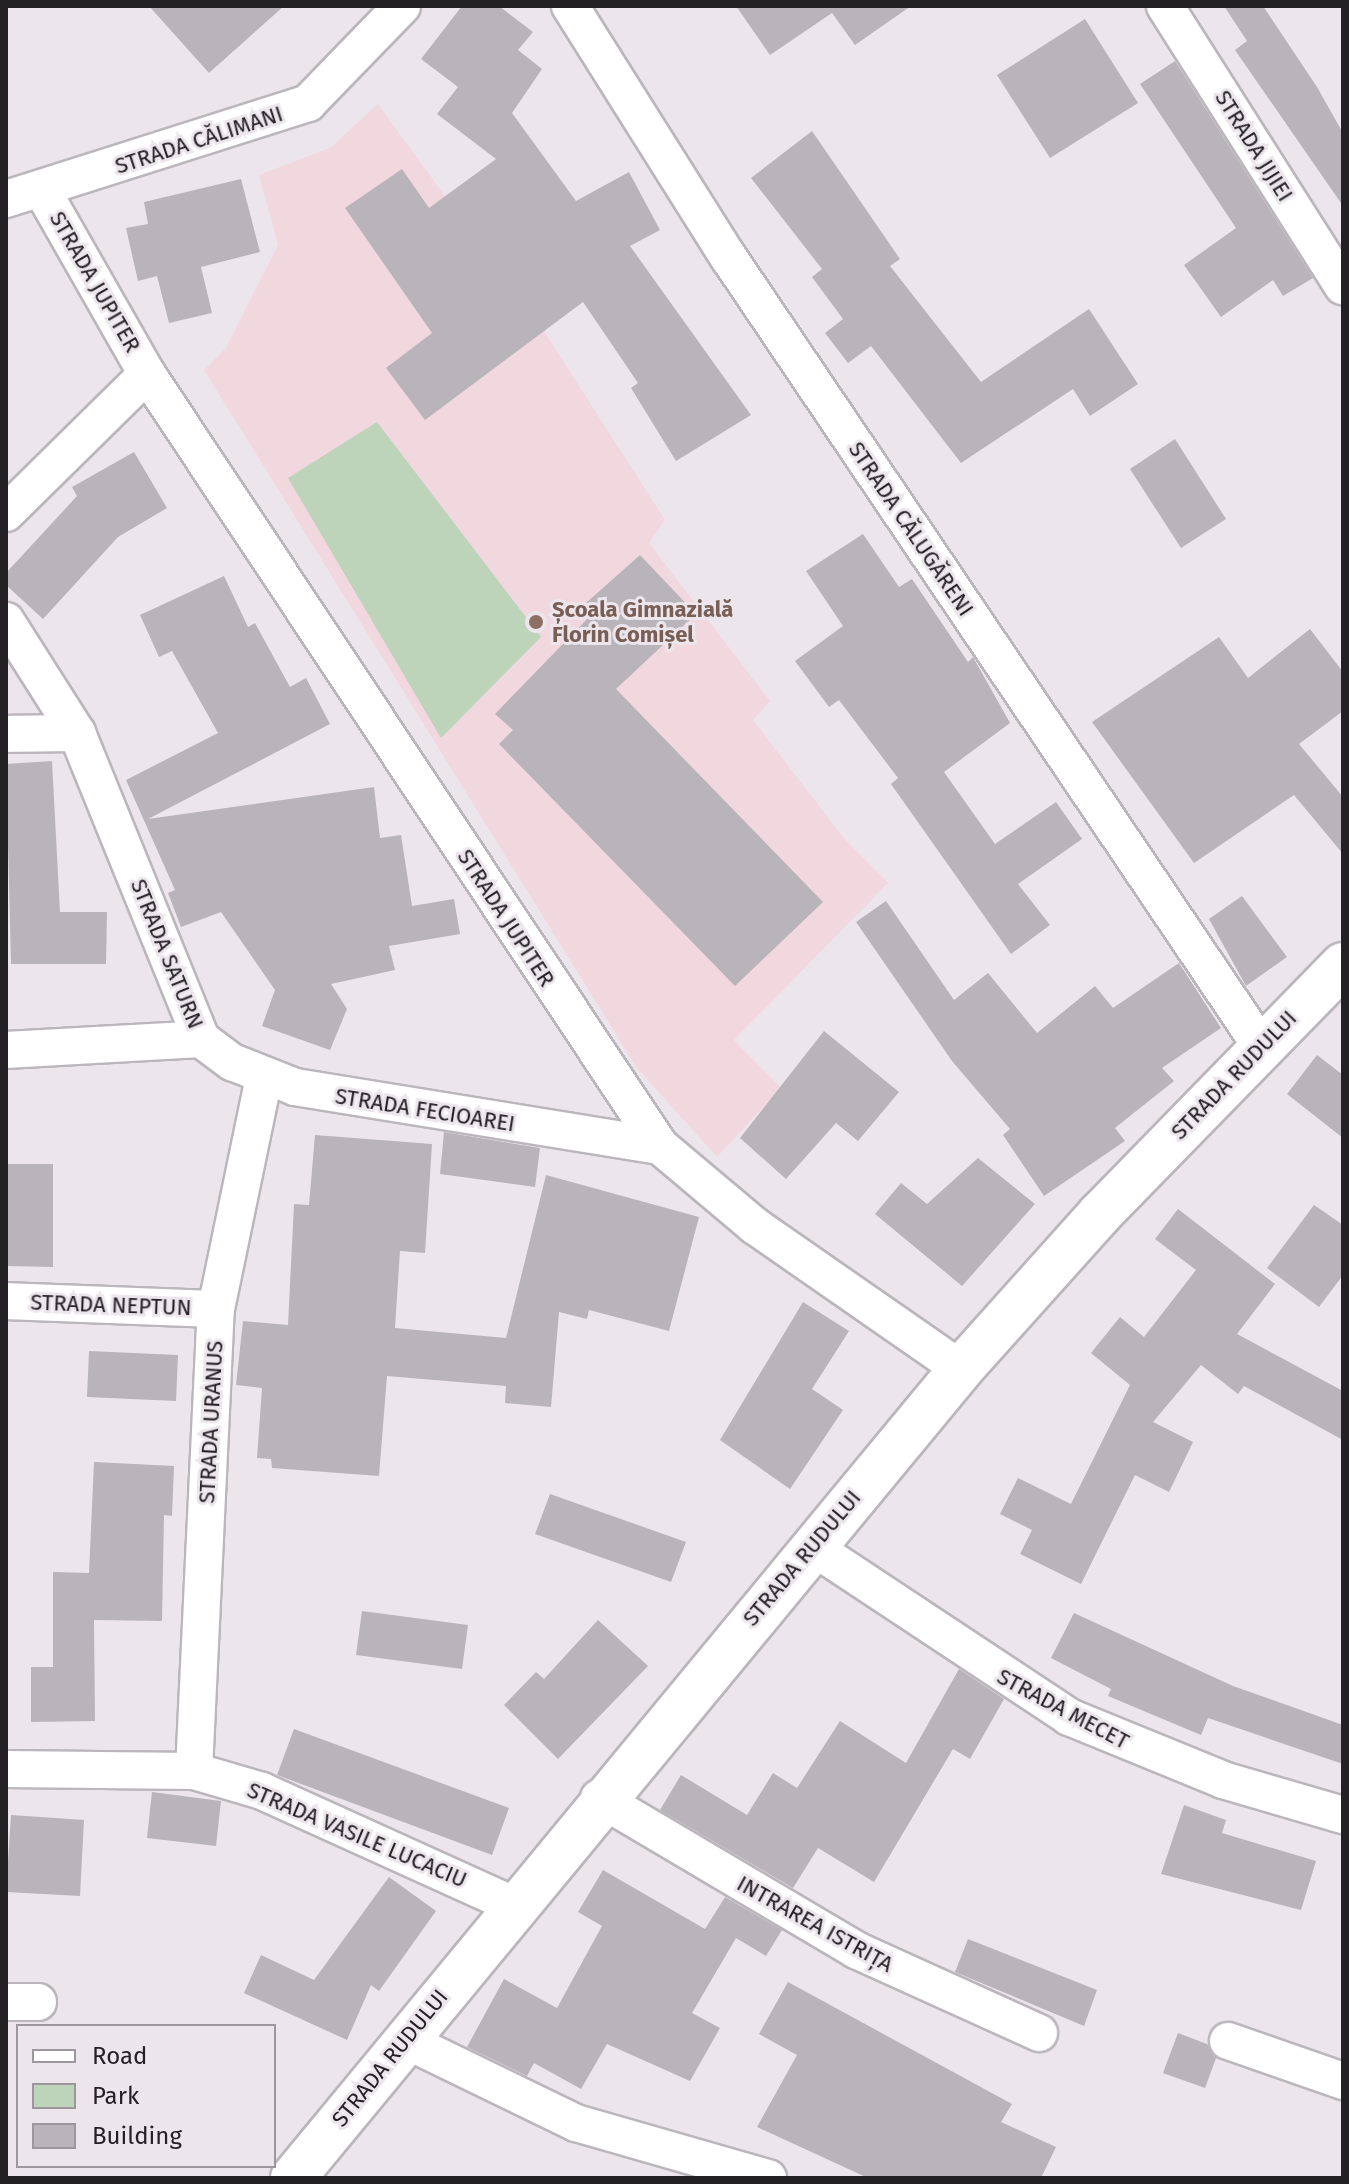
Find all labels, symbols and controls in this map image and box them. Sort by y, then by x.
street label: STRADA JIJIEI [1209,86,1299,206]
street label: STRADA CĂLIMANI [112,100,286,180]
street label: STRADA JUPITER [44,207,146,357]
street label: STRADA CĂLUGĂRENI [843,437,979,621]
place label: Școala Gimnazială Florin Comișel [552,596,733,648]
marker: Școala Gimnazială Florin Comișel [527,613,545,631]
street label: STRADA JUPITER [452,844,560,992]
street label: STRADA SATURN [125,875,209,1033]
street label: STRADA RUDULUI [1166,1005,1302,1145]
street label: STRADA FECIOAREI [333,1083,517,1137]
street label: STRADA NEPTUN [30,1289,192,1321]
street label: STRADA URANUS [194,1340,228,1504]
street label: STRADA RUDULUI [738,1485,866,1631]
street label: STRADA MECET [993,1663,1133,1755]
street label: STRADA VASILE LUCACIU [243,1777,471,1893]
street label: INTRAREA ISTRIȚA [732,1870,898,1978]
street label: STRADA RUDULUI [327,1984,453,2132]
legend [16,2024,276,2168]
text: Road [92,2042,147,2070]
text: Park [92,2082,139,2110]
text: Building [92,2122,182,2150]

